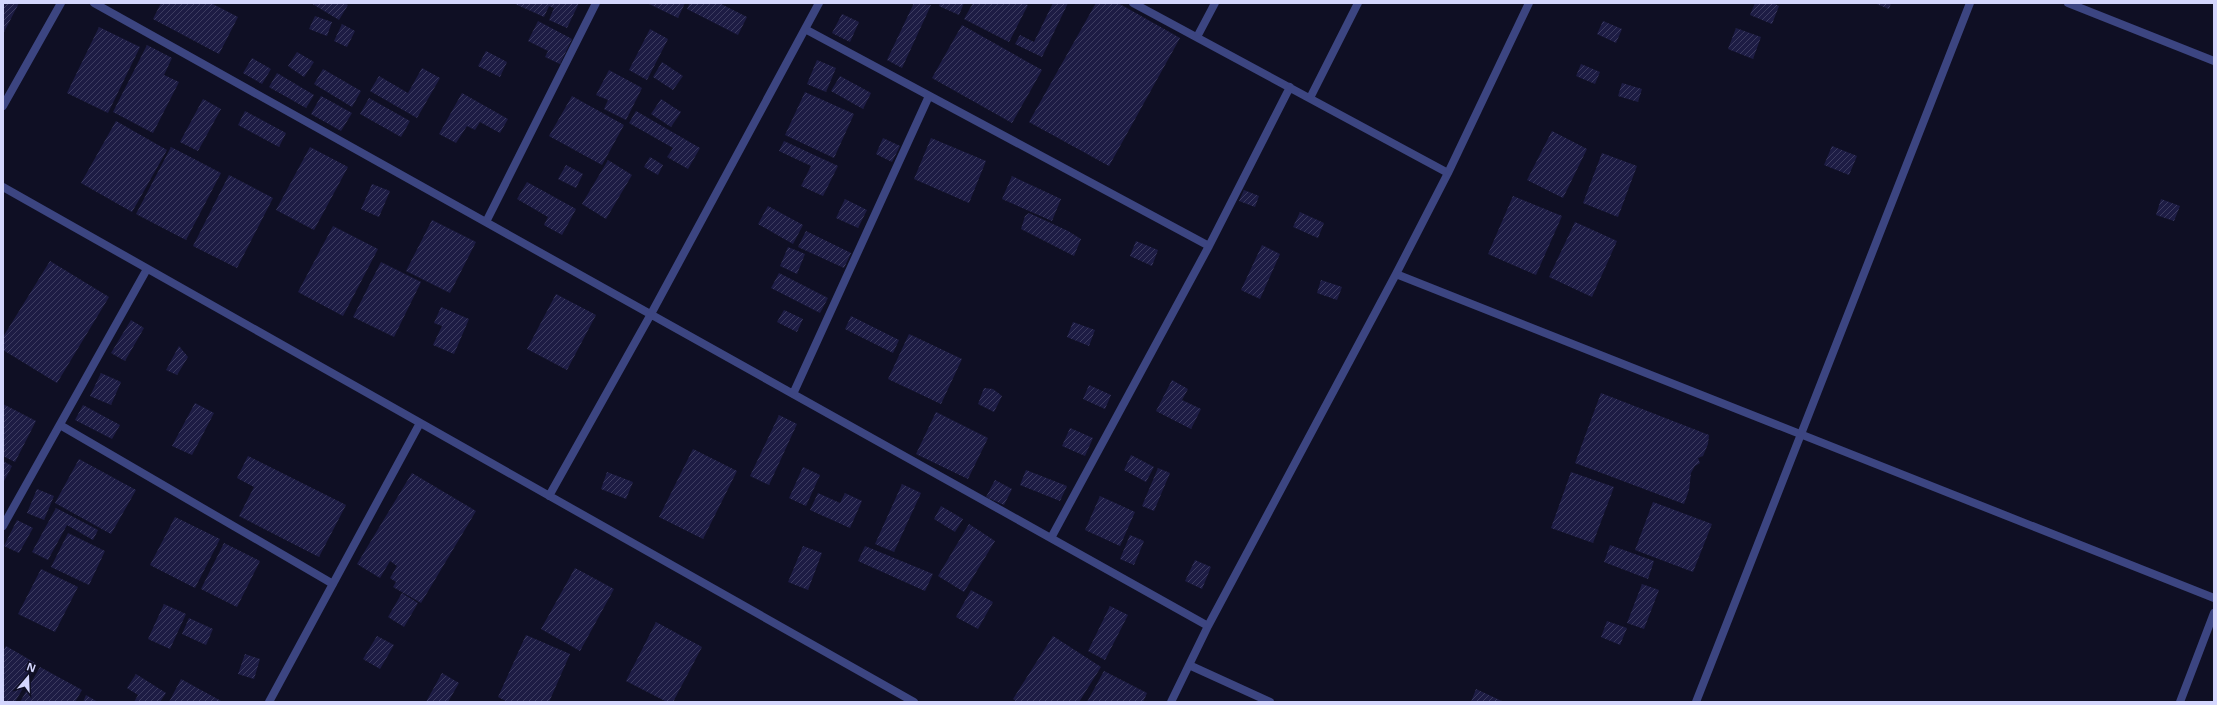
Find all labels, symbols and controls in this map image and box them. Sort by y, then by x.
north arrow [8,657,48,697]
text: N [25,659,38,676]

